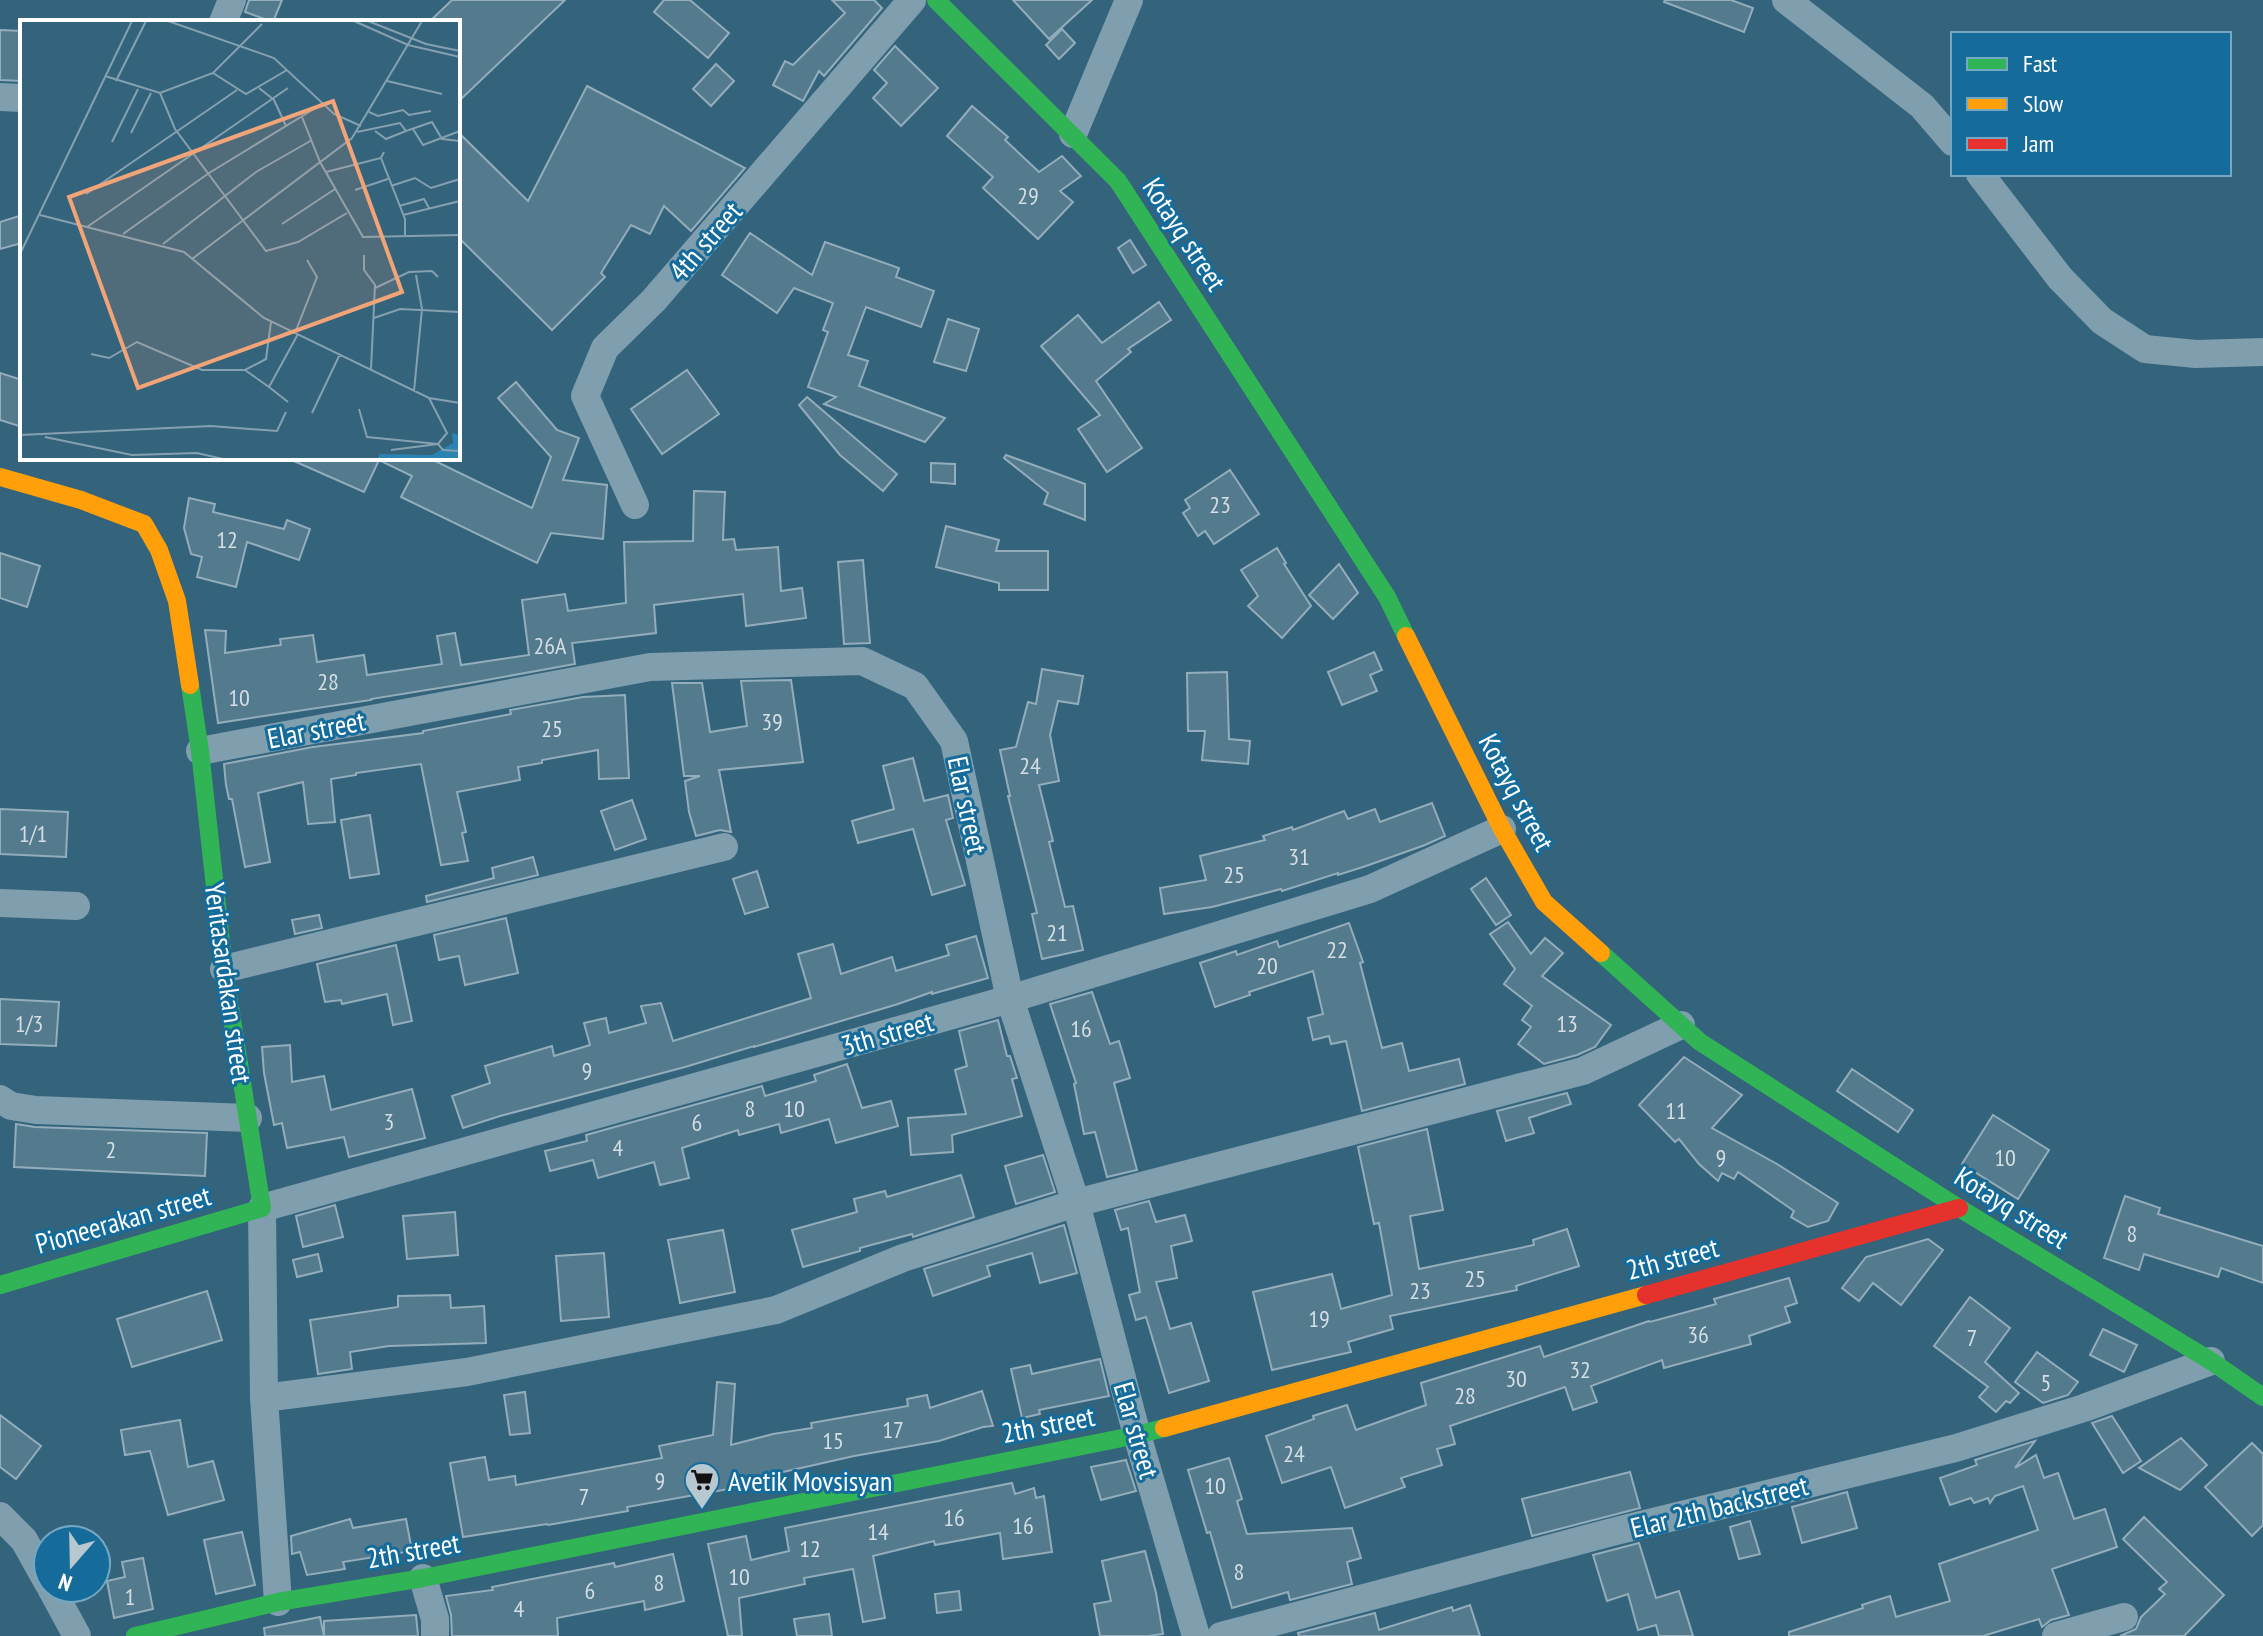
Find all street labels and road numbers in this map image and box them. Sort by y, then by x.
street label: Kotayq street [1135,170,1235,298]
street label: 4th street [660,193,750,289]
street label: Elar street [264,701,368,757]
street label: Kotayq street [1471,727,1563,857]
street label: Elar street [940,753,996,857]
street label: Yeritasardakan street [197,880,261,1086]
street label: 3th street [837,1002,938,1064]
street label: Kotayq street [1948,1157,2076,1257]
street label: Pioneerakan street [31,1176,215,1262]
street label: 2th street [1622,1228,1722,1288]
street label: Elar street [1106,1377,1168,1483]
street label: 2th street [998,1397,1098,1451]
street label: Elar 2th backstreet [1626,1466,1812,1546]
street label: 2th street [364,1524,463,1576]

